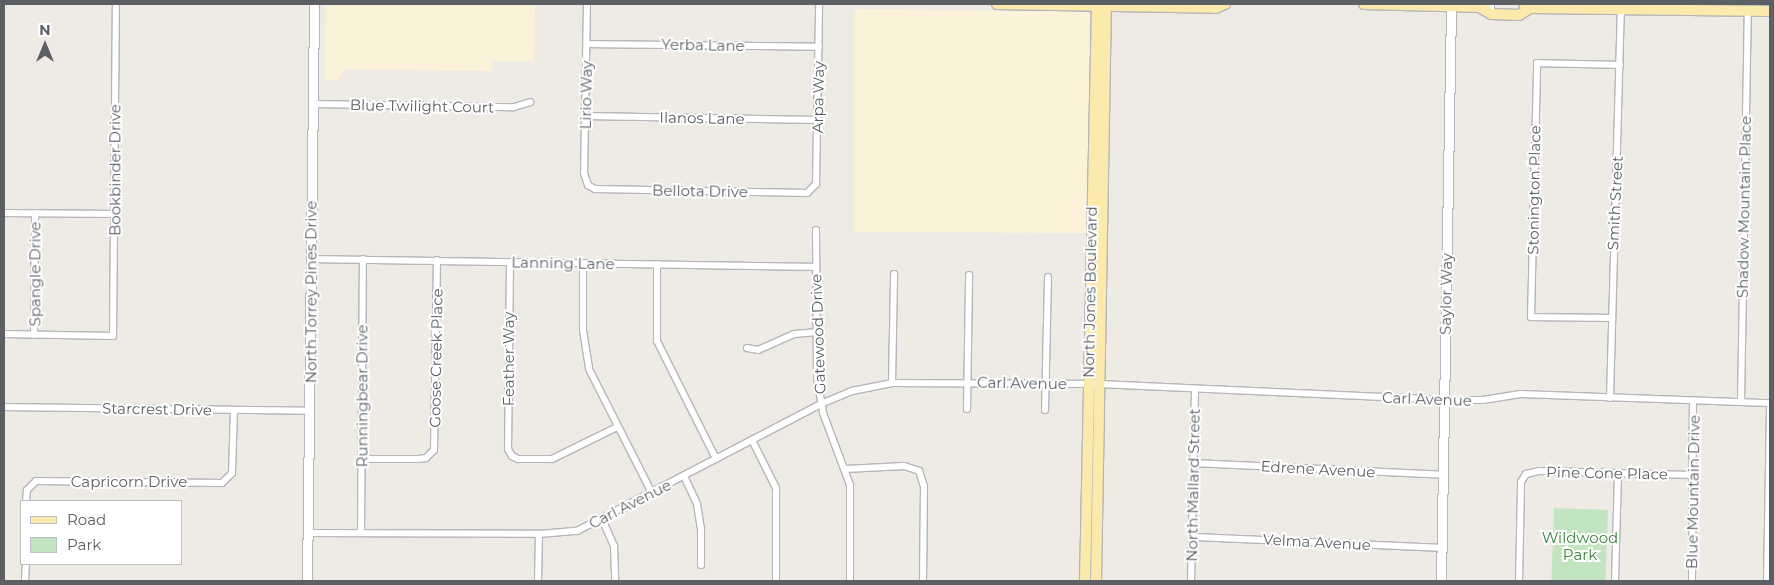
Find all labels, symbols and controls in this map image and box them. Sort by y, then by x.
north arrow [20,20,70,70]
text: N [39,21,51,39]
street label: Yerba Lane [661,35,745,55]
street label: Lirio Way [576,61,596,129]
street label: Arpa Way [808,61,828,133]
street label: Blue Twilight Court [350,96,494,116]
street label: Bookbinder Drive [106,104,124,236]
street label: Ilanos Lane [659,108,745,128]
street label: Shadow Mountain Place [1733,116,1755,298]
street label: Stonington Place [1524,125,1544,255]
street label: Smith Street [1604,155,1626,251]
street label: Bellota Drive [652,181,748,201]
street label: North Torrey Pines Drive [302,201,320,383]
street label: North Jones Boulevard [1080,206,1100,378]
street label: Spangle Drive [26,222,44,326]
street label: Lanning Lane [511,253,615,273]
street label: Saylor Way [1436,253,1456,335]
street label: Gatewood Drive [807,274,829,394]
street label: Goose Creek Place [426,288,446,428]
street label: Feather Way [500,312,518,406]
street label: Runningbear Drive [353,325,371,467]
street label: Carl Avenue [977,373,1067,393]
street label: Carl Avenue [1382,388,1472,410]
street label: Starcrest Drive [102,399,212,419]
street label: North Mallard Street [1183,408,1203,562]
street label: Blue Mountain Drive [1683,415,1703,569]
street label: Edrene Avenue [1260,457,1376,481]
street label: Pine Cone Place [1546,463,1668,483]
street label: Capricorn Drive [71,473,187,491]
street label: Carl Avenue [586,476,674,532]
legend [20,500,182,565]
text: Road [67,510,106,529]
park label: Wildwood Park [1542,528,1618,563]
street label: Velma Avenue [1263,530,1371,554]
text: Park [67,535,101,554]

